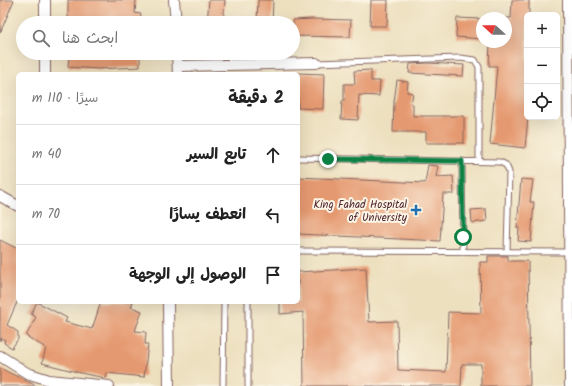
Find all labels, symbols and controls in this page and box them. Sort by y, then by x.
north arrow [476,12,512,48]
map controls [524,12,560,120]
button: + [524,12,560,48]
search box [16,16,300,60]
icon: search [30,27,52,49]
text: ابحث هنا [62,27,118,51]
button: − [524,48,560,84]
button: locate [524,84,560,120]
text: 2 دقيقة [228,85,284,112]
text: سيرًا · 110 m [32,88,98,109]
text: تابع السير [187,143,246,167]
text: 40 m [32,144,61,165]
icon: ahead [262,144,284,166]
route end [319,150,337,168]
place label: King Fahad Hospital of University [313,196,408,227]
text: انعطف يسارًا [169,203,246,227]
text: 70 m [32,204,60,225]
icon: left [262,204,284,226]
marker: King Fahad Hospital of University [410,204,422,216]
route start [454,228,472,246]
text: الوصول إلى الوجهة [129,263,246,287]
icon: arrive [262,264,284,286]

